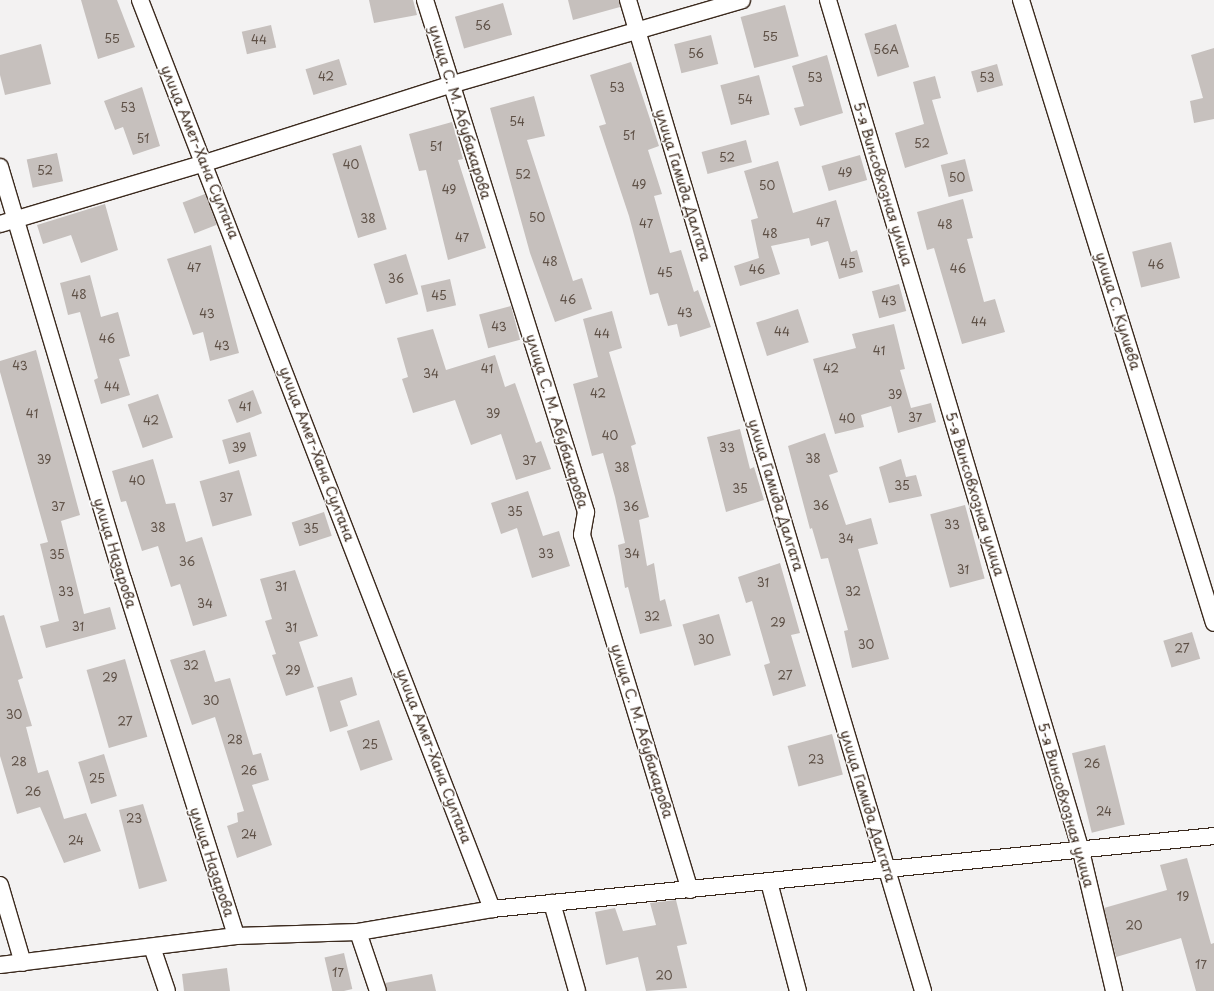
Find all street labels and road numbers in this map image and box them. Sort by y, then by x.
street label: улица С. М. Абубакарова [425,23,495,201]
street label: улица Амет-Хана Султана [157,63,243,241]
street label: 5-я Винсовхозная улица [850,99,916,269]
street label: улица Гамида Далгата [652,107,714,263]
street label: улица С. Кулиева [1092,250,1144,372]
street label: улица С. М. Абубакарова [522,332,592,510]
street label: улица Амет-Хана Султана [276,364,358,544]
street label: 5-я Винсовхозная улица [942,409,1008,579]
street label: улица Гамида Далгата [745,417,807,573]
street label: улица Назарова [90,496,140,610]
street label: улица С. М. Абубакарова [607,642,677,820]
street label: улица Амет-Хана Султана [393,666,475,846]
street label: 5-я Винсовхозная улица [1034,720,1098,890]
street label: улица Гамида Далгата [837,728,899,884]
street label: улица Назарова [186,805,238,919]

